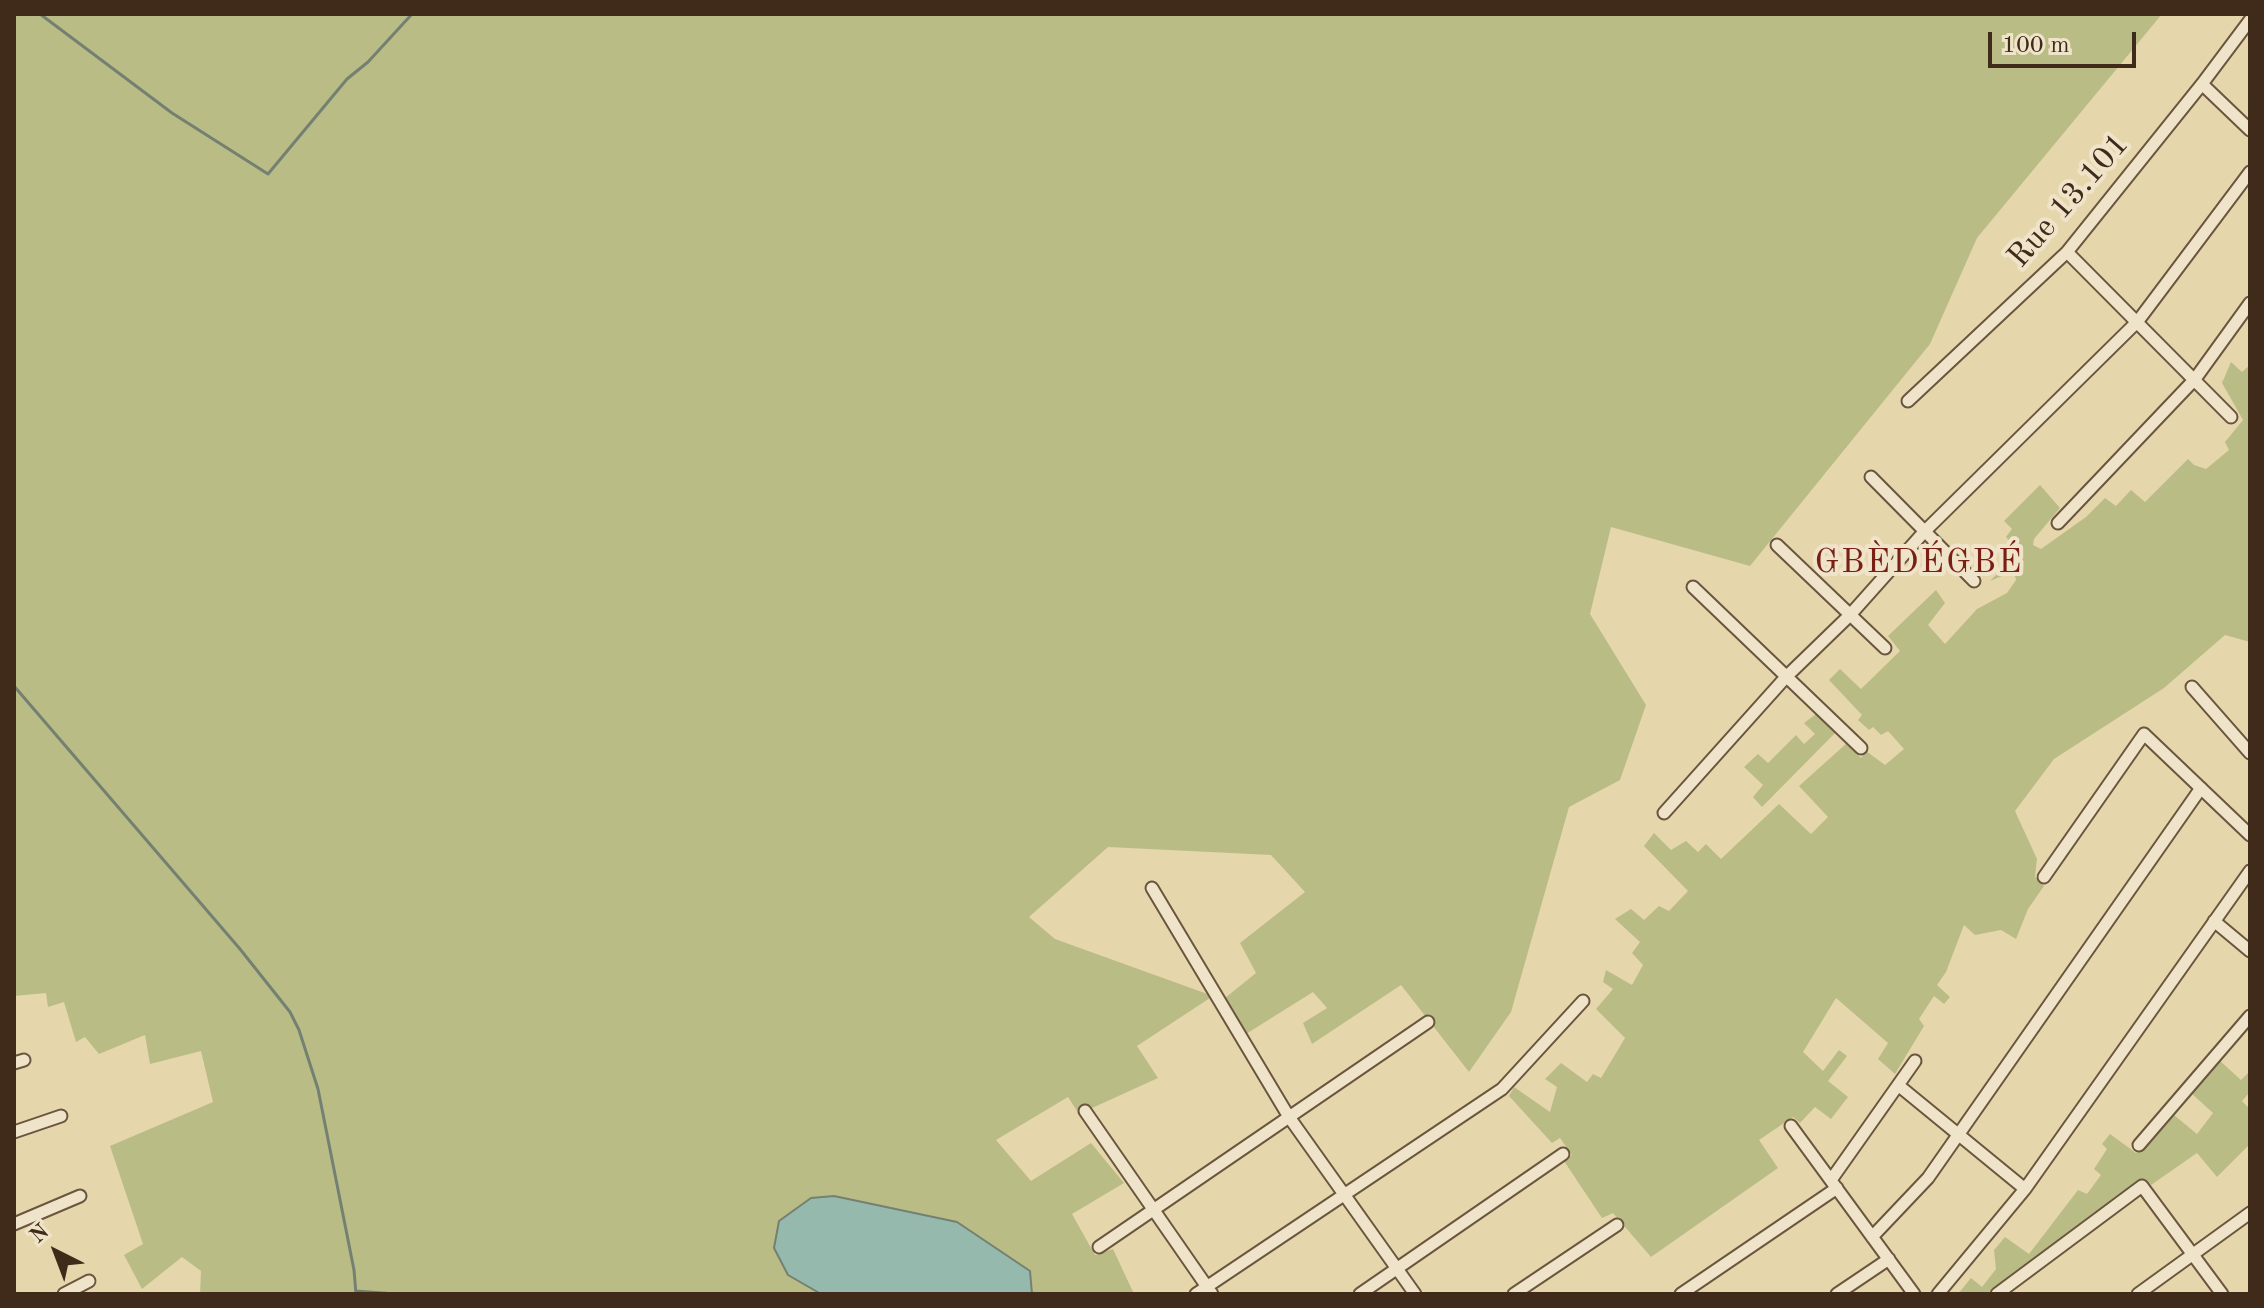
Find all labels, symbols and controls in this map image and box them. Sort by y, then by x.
scale bar [1992,16,2140,66]
text: 100 m [2002,34,2070,58]
street label: Rue 13.101 [2000,126,2138,276]
district label: GBÈDÉGBÉ [1815,543,2023,583]
north arrow [16,1212,96,1292]
text: N [26,1220,54,1248]

